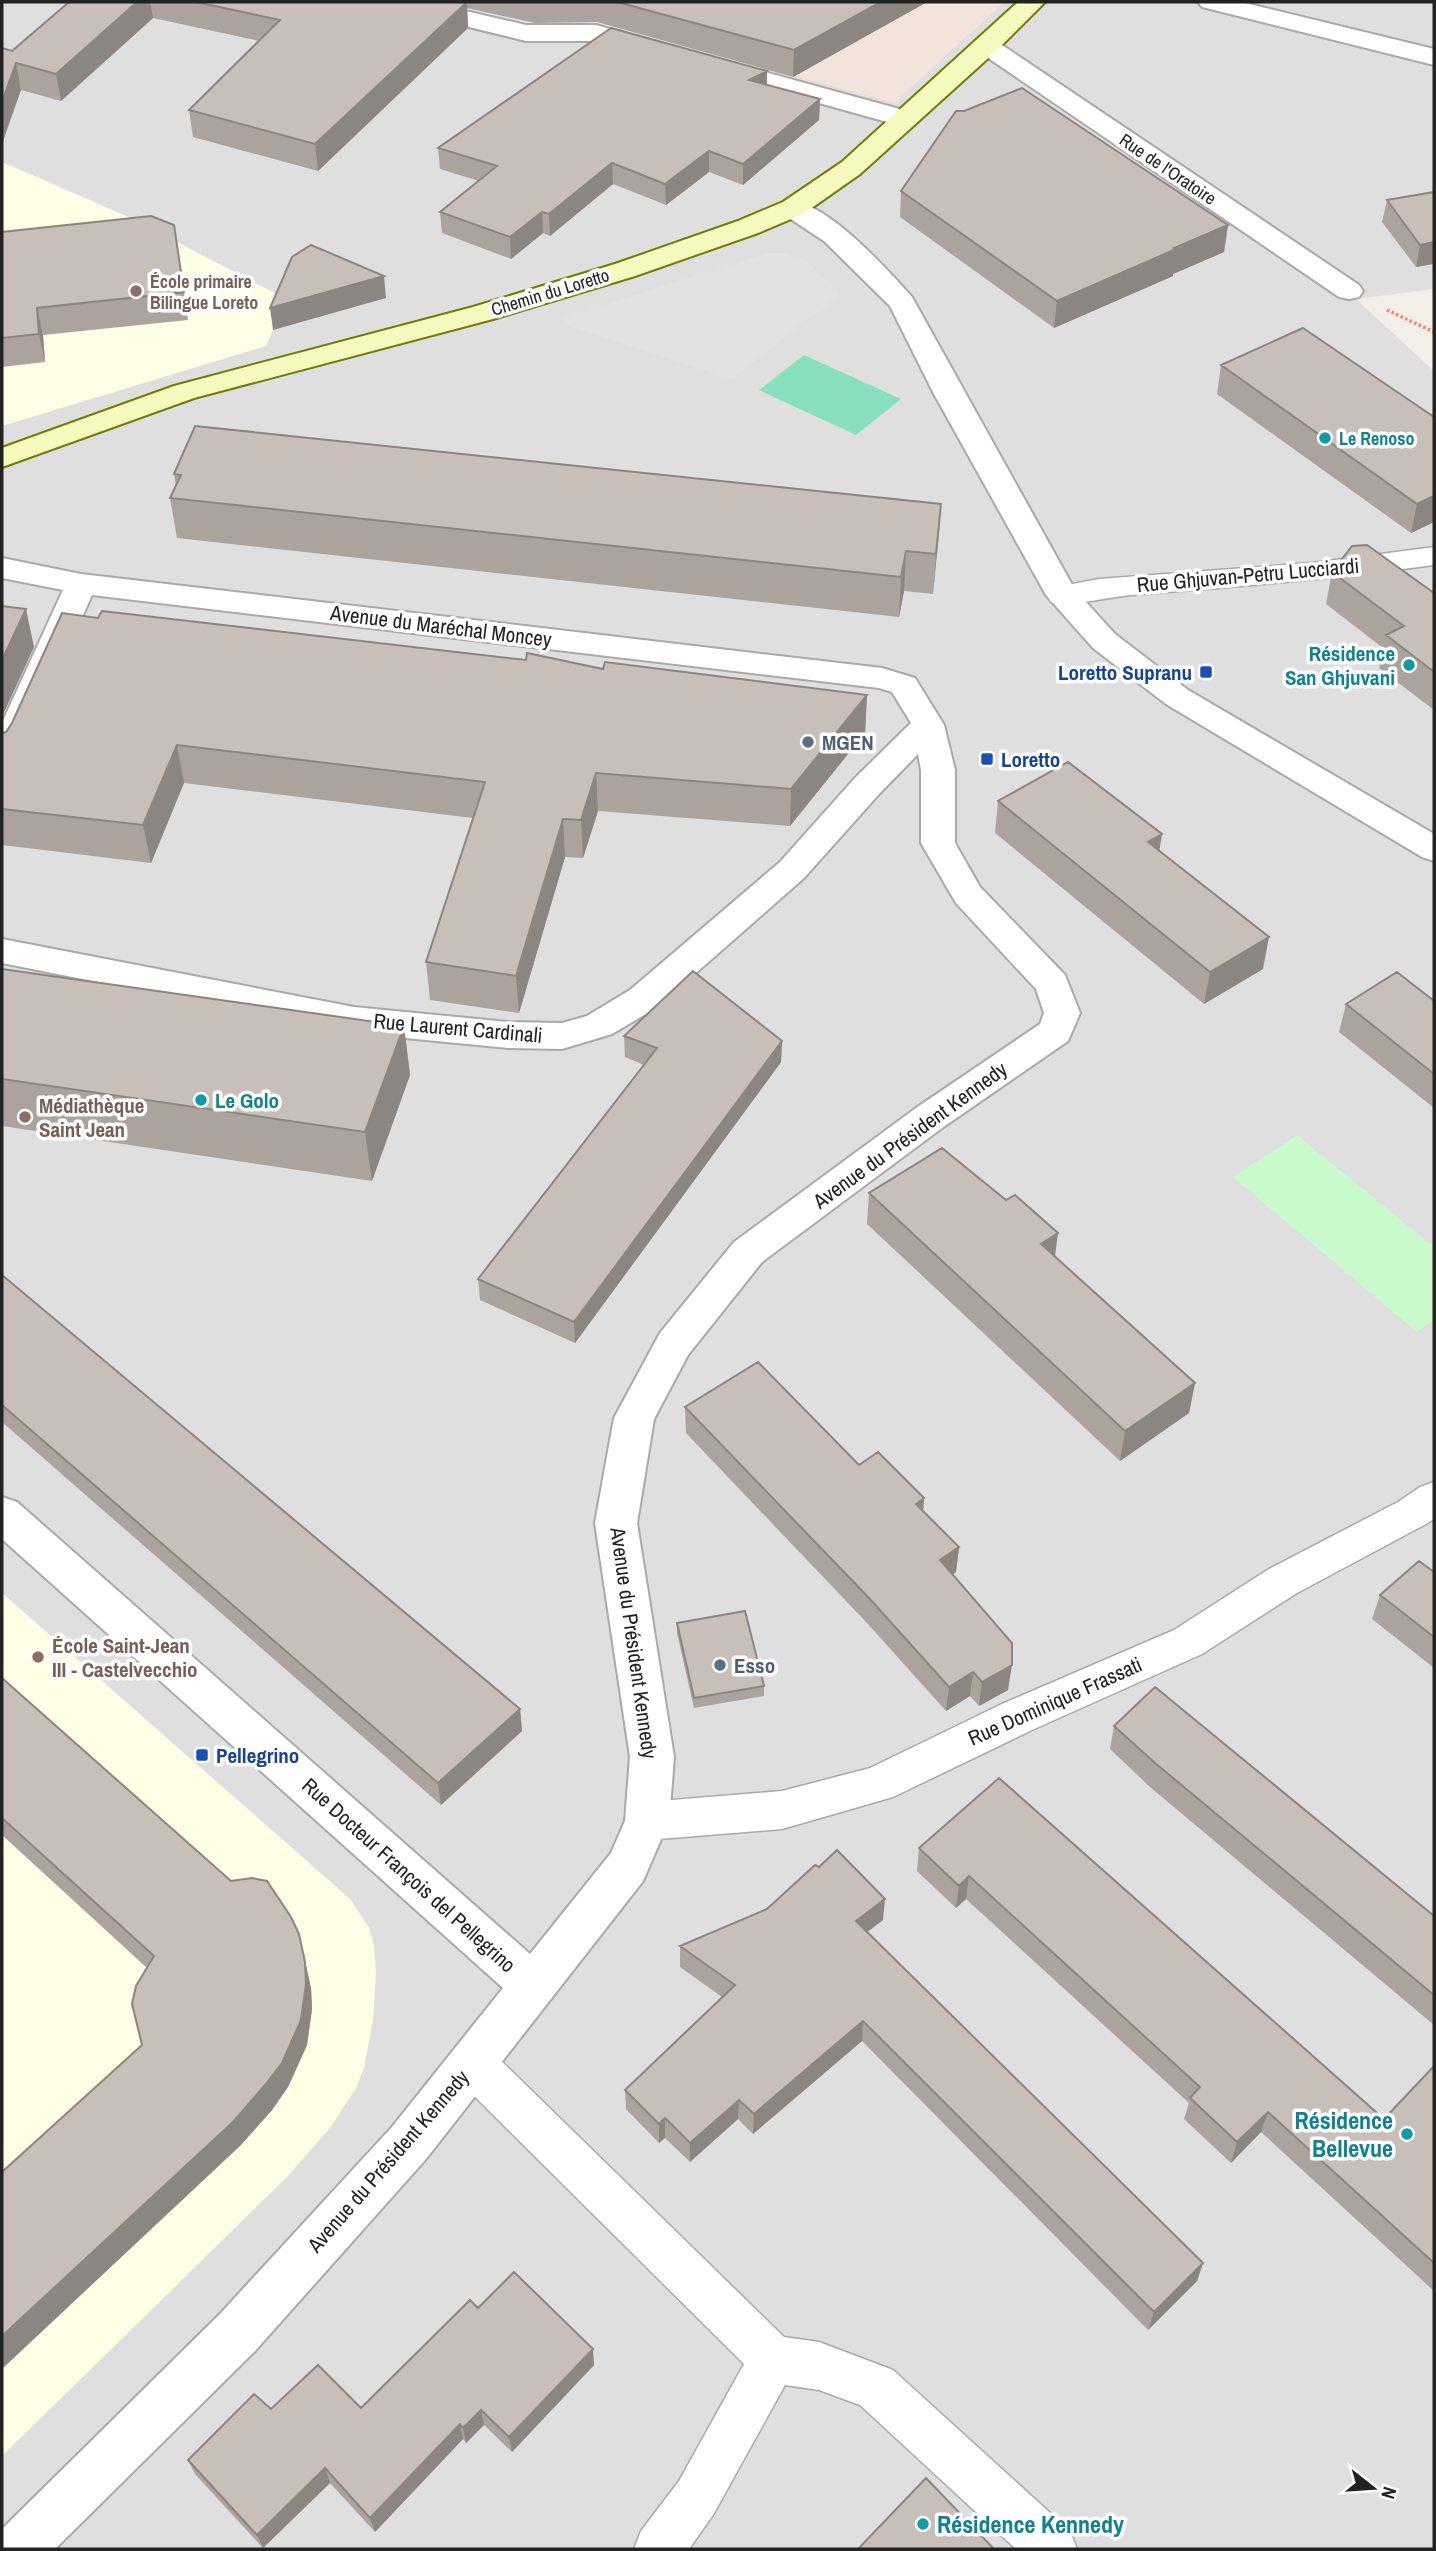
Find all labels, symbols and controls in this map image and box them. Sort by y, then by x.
street label: Rue de l'Oratoire [1115,127,1221,211]
street label: Chemin du Loretto [488,262,612,322]
place label: École primaire Bilingue Loreto [150,269,258,315]
marker: École primaire Bilingue Loreto [128,283,144,299]
place label: Le Renoso [1339,426,1414,451]
marker: Le Renoso [1317,430,1333,446]
street label: Rue Ghjuvan-Petru Lucciardi [1136,551,1360,599]
street label: Avenue du Maréchal Moncey [328,598,554,654]
place label: Résidence San Ghjuvani [1285,639,1395,692]
marker: Résidence San Ghjuvani [1401,657,1417,673]
place label: Loretto Supranu [1058,658,1192,687]
marker: Loretto Supranu [1198,664,1214,680]
place label: MGEN [822,728,874,757]
marker: MGEN [800,734,816,750]
place label: Loretto [1001,745,1060,774]
marker: Loretto [979,751,995,767]
street label: Rue Laurent Cardinali [372,1006,544,1050]
street label: Avenue du Président Kennedy [806,1054,1013,1216]
place label: Le Golo [215,1086,279,1115]
place label: Médiathèque Saint Jean [39,1091,144,1144]
marker: Le Golo [193,1092,209,1108]
marker: Médiathèque Saint Jean [17,1109,33,1125]
street label: Avenue du Président Kennedy [603,1524,665,1761]
place label: École Saint-Jean III - Castelvecchio [52,1631,198,1684]
marker: École Saint-Jean III - Castelvecchio [30,1649,46,1665]
street label: Rue Dominique Frassati [963,1650,1147,1752]
place label: Esso [734,1651,775,1680]
marker: Esso [712,1657,728,1673]
place label: Pellegrino [216,1741,299,1770]
marker: Pellegrino [194,1747,210,1763]
street label: Rue Docteur François del Pellegrino [296,1771,522,1979]
street label: Avenue du Président Kennedy [300,2063,476,2259]
place label: Résidence Bellevue [1295,2104,1393,2164]
marker: Résidence Bellevue [1399,2126,1415,2142]
north arrow [1338,2453,1408,2523]
text: N [1375,2484,1403,2502]
place label: Résidence Kennedy [937,2508,1124,2540]
marker: Résidence Kennedy [915,2516,931,2532]

